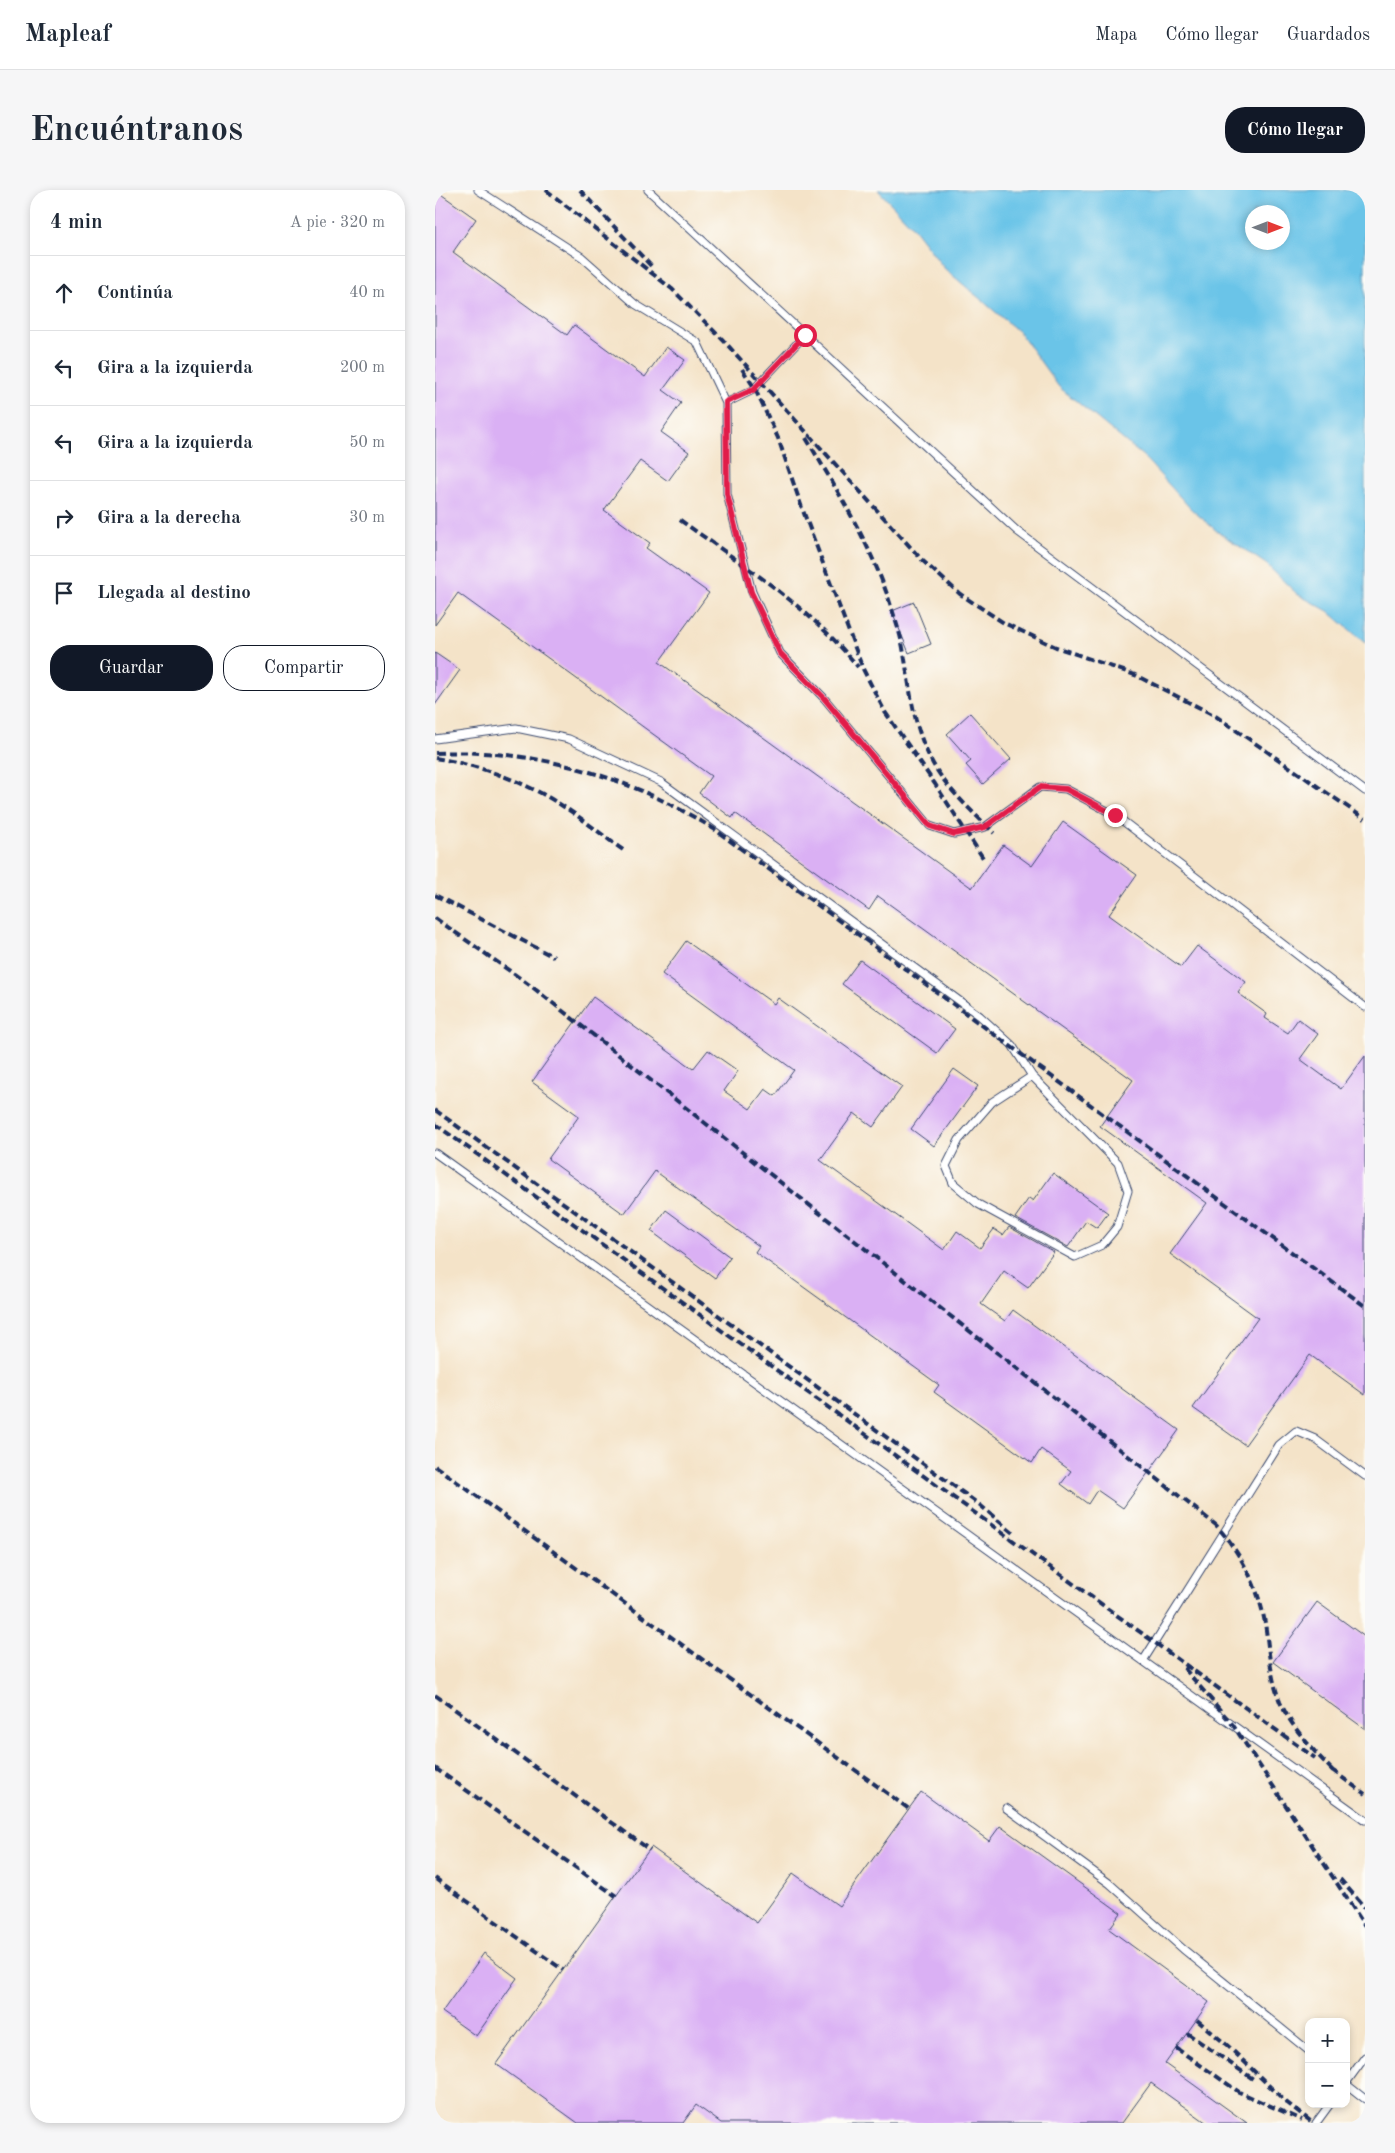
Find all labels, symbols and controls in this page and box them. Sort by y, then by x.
text: Mapleaf [25,23,111,47]
text: Mapa [1095,26,1137,44]
text: Cómo llegar [1165,26,1259,44]
text: Guardados [1287,26,1370,44]
button: Cómo llegar [1225,107,1365,153]
text: Encuéntranos [30,113,243,148]
north arrow [1245,205,1290,250]
text: 4 min [50,212,103,233]
text: A pie · 320 m [290,215,385,231]
icon: ahead [50,279,78,307]
text: Continúa [97,284,173,303]
text: 40 m [349,285,385,301]
route start [794,324,817,347]
icon: left [50,354,78,382]
text: Gira a la izquierda [97,359,253,378]
text: 200 m [340,360,385,376]
icon: left [50,429,78,457]
text: Gira a la izquierda [97,434,253,453]
text: 50 m [349,435,385,451]
icon: right [50,504,78,532]
text: Gira a la derecha [97,509,241,528]
text: 30 m [349,510,385,526]
icon: arrive [50,579,78,607]
text: Llegada al destino [97,584,251,603]
button: Guardar [50,645,213,691]
button: Compartir [223,645,385,691]
route end [1104,804,1127,827]
map controls [1305,2018,1350,2108]
button: + [1305,2018,1350,2063]
button: − [1305,2063,1350,2108]

